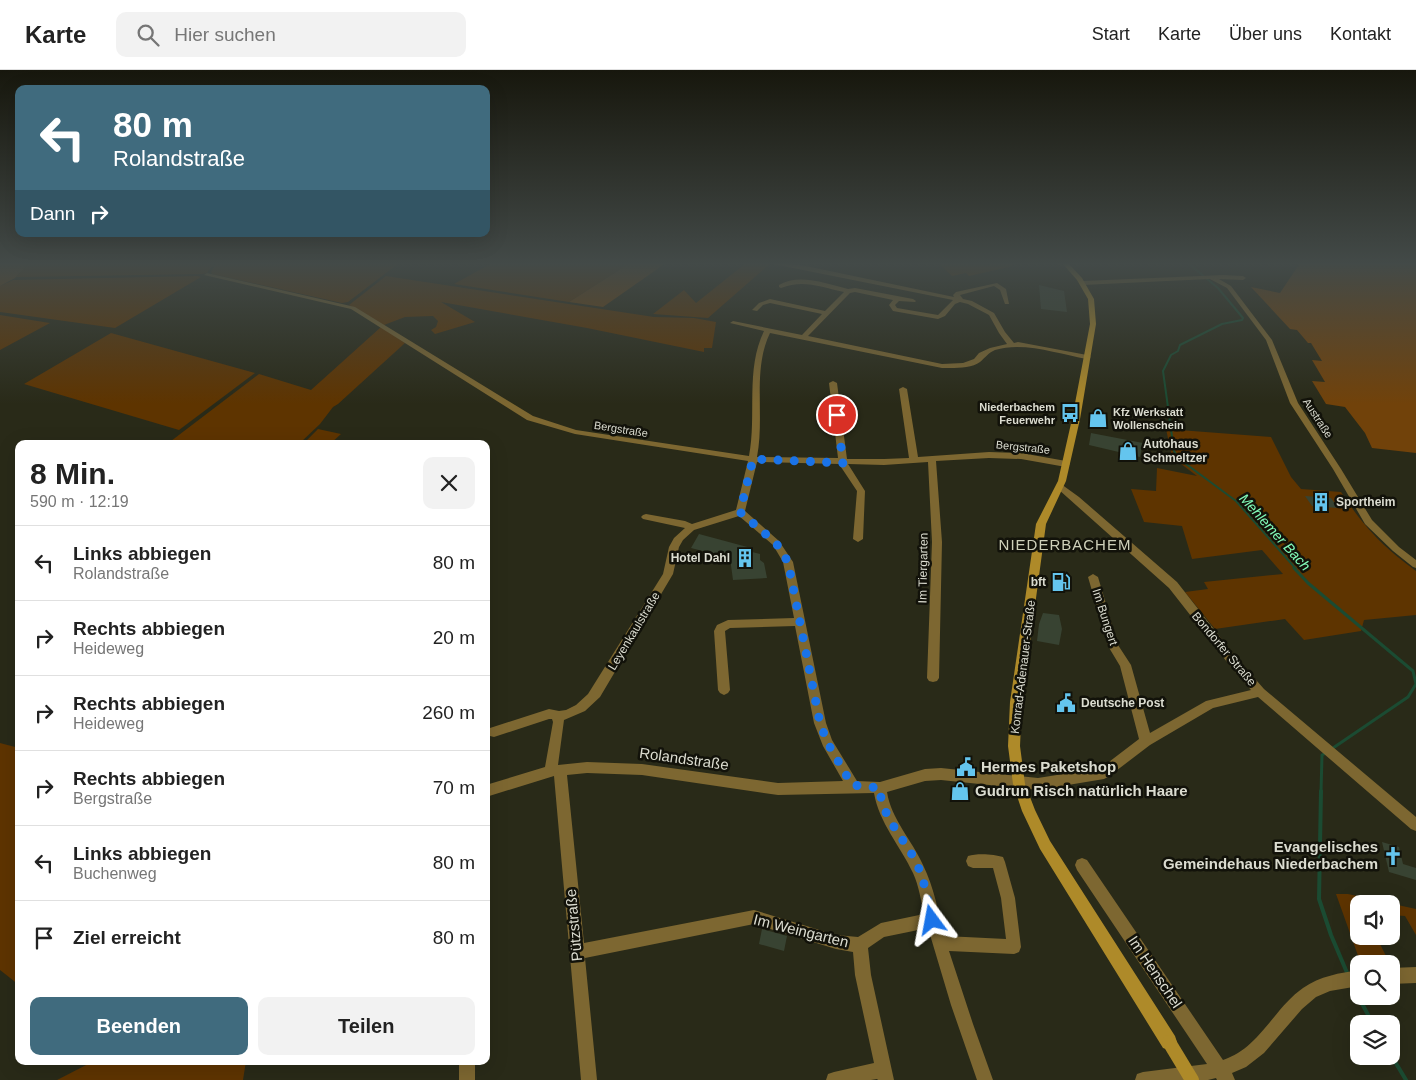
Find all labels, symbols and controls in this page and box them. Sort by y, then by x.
search box [116,12,466,57]
text: Karte [25,21,86,48]
icon: search [134,21,162,49]
text: Hier suchen [174,24,276,45]
text: Start [1092,24,1130,44]
text: Karte [1158,24,1201,44]
text: Über uns [1229,24,1302,44]
text: Kontakt [1330,24,1391,44]
icon: left [30,105,95,170]
text: 80 m [113,105,193,144]
text: Rolandstraße [113,146,245,171]
icon: right [85,200,113,228]
text: Dann [30,203,75,224]
pin [816,394,858,436]
street label: Austraße [1301,396,1335,440]
icon: arrive [823,401,851,429]
place label: Niederbachem Feuerwehr [979,401,1056,426]
bus stop icon: Niederbachem Feuerwehr [1059,402,1081,424]
place label: Kfz Werkstatt Wollenschein [1113,406,1184,431]
shop icon: Kfz Werkstatt Wollenschein [1087,407,1109,429]
street label: Bergstraße [593,419,649,439]
place label: Autohaus Schmeltzer [1143,437,1207,465]
street label: Bergstraße [995,438,1051,456]
shop icon: Autohaus Schmeltzer [1117,440,1139,462]
text: 8 Min. [30,457,115,490]
button: close [423,457,475,509]
water label: Mehlemer Bach [1236,490,1314,574]
building icon: Sportheim [1310,491,1332,513]
text: 590 m · 12:19 [30,493,129,510]
place label: Sportheim [1336,495,1395,509]
street label: Im Tiergarten [915,533,931,603]
district label: NIEDERBACHEM [999,536,1131,553]
text: Links abbiegen [73,543,211,564]
building icon: Hotel Dahl [734,547,756,569]
icon: left [30,549,58,577]
place label: Hotel Dahl [671,551,730,565]
text: 80 m [433,552,475,573]
text: Rolandstraße [73,565,169,582]
fuel station icon: bft [1050,571,1072,593]
place label: bft [1031,575,1046,589]
street label: Im Bungert [1089,587,1121,648]
street label: Leyenkaulstraße [605,589,663,673]
street label: Konrad-Adenauer-Straße [1008,599,1038,735]
street label: Bondorfer Straße [1189,609,1259,689]
text: Rechts abbiegen [73,618,225,639]
icon: right [30,624,58,652]
text: 20 m [433,627,475,648]
text: Heideweg [73,640,144,657]
public building icon: Deutsche Post [1055,692,1077,714]
text: Rechts abbiegen [73,693,225,714]
place label: Deutsche Post [1081,696,1164,710]
icon: right [30,699,58,727]
text: 260 m [422,702,475,723]
text: Heideweg [73,715,144,732]
street label: Rolandstraße [638,744,730,773]
public building icon: Hermes Paketshop [955,756,977,778]
place label: Hermes Paketshop [981,758,1116,775]
text: Rechts abbiegen [73,768,225,789]
icon: right [30,774,58,802]
text: 70 m [433,777,475,798]
shop icon: Gudrun Risch natürlich Haare [949,780,971,802]
place label: Gudrun Risch natürlich Haare [975,782,1188,799]
text: Bergstraße [73,790,152,807]
place label: Evangelisches Gemeindehaus Niederbachem [1163,838,1378,872]
text: Links abbiegen [73,843,211,864]
church icon: Evangelisches Gemeindehaus Niederbachem [1382,845,1404,867]
icon: left [30,849,58,877]
text: 80 m [433,852,475,873]
text: Buchenweg [73,865,157,882]
street label: Pützstraße [562,888,585,962]
position arrow [905,893,957,945]
map controls [1350,895,1400,1065]
button: sound [1350,895,1400,945]
street label: Im Weingarten [752,911,850,951]
icon: arrive [30,924,58,952]
text: Ziel erreicht [73,927,181,948]
text: 80 m [433,927,475,948]
street label: Im Henschel [1125,932,1186,1011]
button: search [1350,955,1400,1005]
button: Beenden [30,997,248,1055]
button: Teilen [258,997,475,1055]
button: layers [1350,1015,1400,1065]

